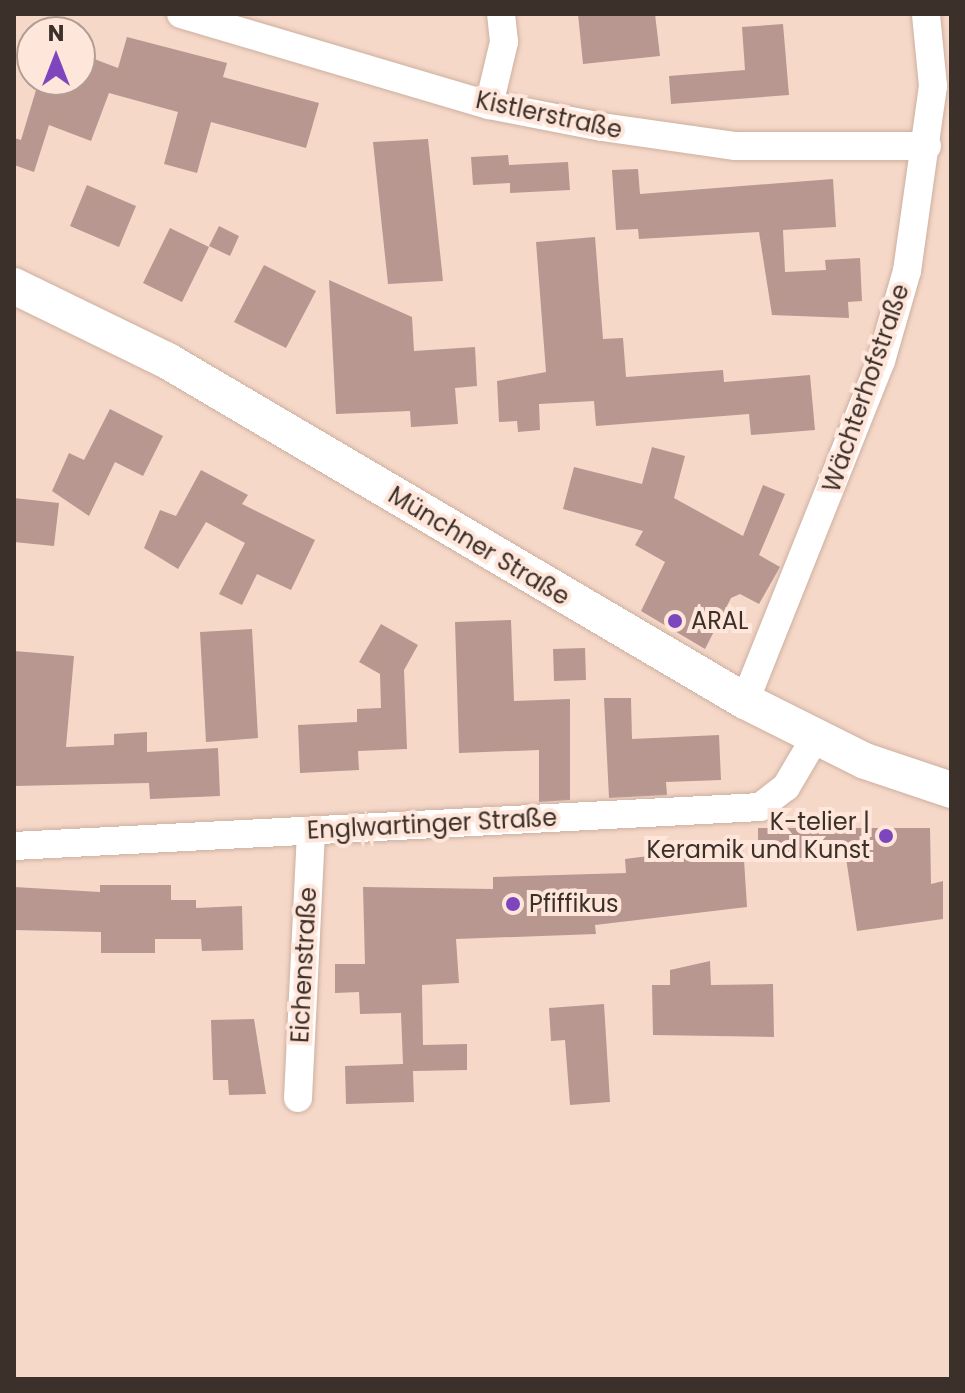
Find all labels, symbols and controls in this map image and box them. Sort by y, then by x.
north arrow [16,16,96,96]
text: N [48,18,64,49]
street label: Kistlerstraße [473,85,625,145]
street label: Wächterhofstraße [817,280,915,496]
street label: Münchner Straße [383,481,575,611]
place label: ARAL [691,607,748,635]
marker: ARAL [666,612,684,630]
street label: Englwartinger Straße [306,803,558,845]
place label: K-telier | Keramik und Kunst [646,808,870,864]
marker: K-telier | Keramik und Kunst [877,827,895,845]
street label: Eichenstraße [286,886,322,1044]
place label: Pfiffikus [529,890,619,918]
marker: Pfiffikus [504,895,522,913]

